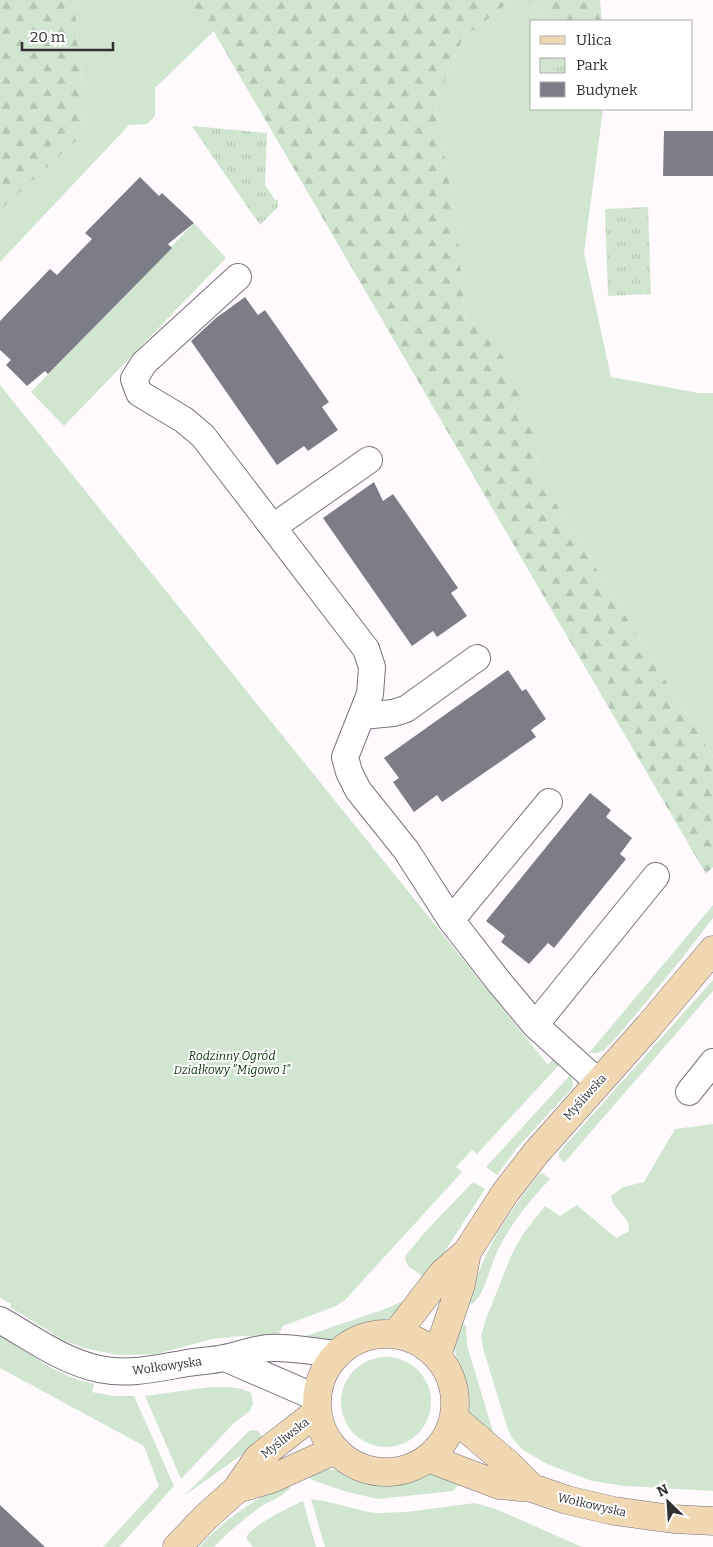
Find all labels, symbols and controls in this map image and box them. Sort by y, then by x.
scale bar [22,20,114,52]
legend [530,20,693,110]
text: 20 m [30,28,66,46]
text: Ulica [576,31,612,49]
text: Park [576,56,608,74]
text: Budynek [576,81,638,99]
park label: Rodzinny Ogród Działkowy "Migowo I" [173,1049,291,1077]
street label: Myśliwska [561,1071,610,1123]
street label: Wołkowyska [131,1354,203,1378]
street label: Myśliwska [258,1415,312,1461]
north arrow [643,1477,693,1527]
text: N [654,1481,671,1501]
street label: Wołkowyska [556,1490,628,1520]

